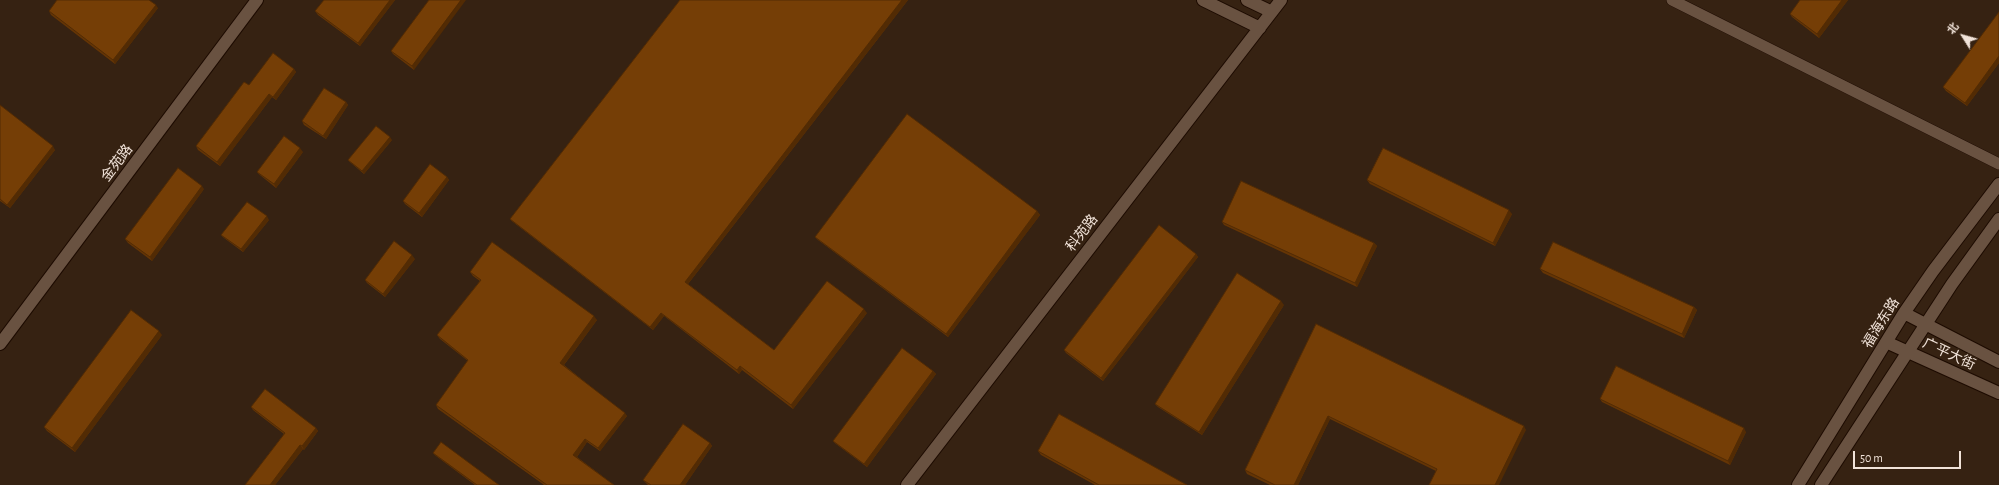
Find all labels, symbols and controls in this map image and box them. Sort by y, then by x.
north arrow [1943,16,1983,56]
text: 北 [1945,21,1961,36]
street label: 金苑路 [98,141,136,185]
street label: 科苑路 [1062,211,1102,255]
street label: 福海东路 [1859,295,1903,351]
street label: 广平大街 [1920,335,1978,373]
scale bar [1855,443,1963,469]
text: 50 m [1860,452,1883,464]

